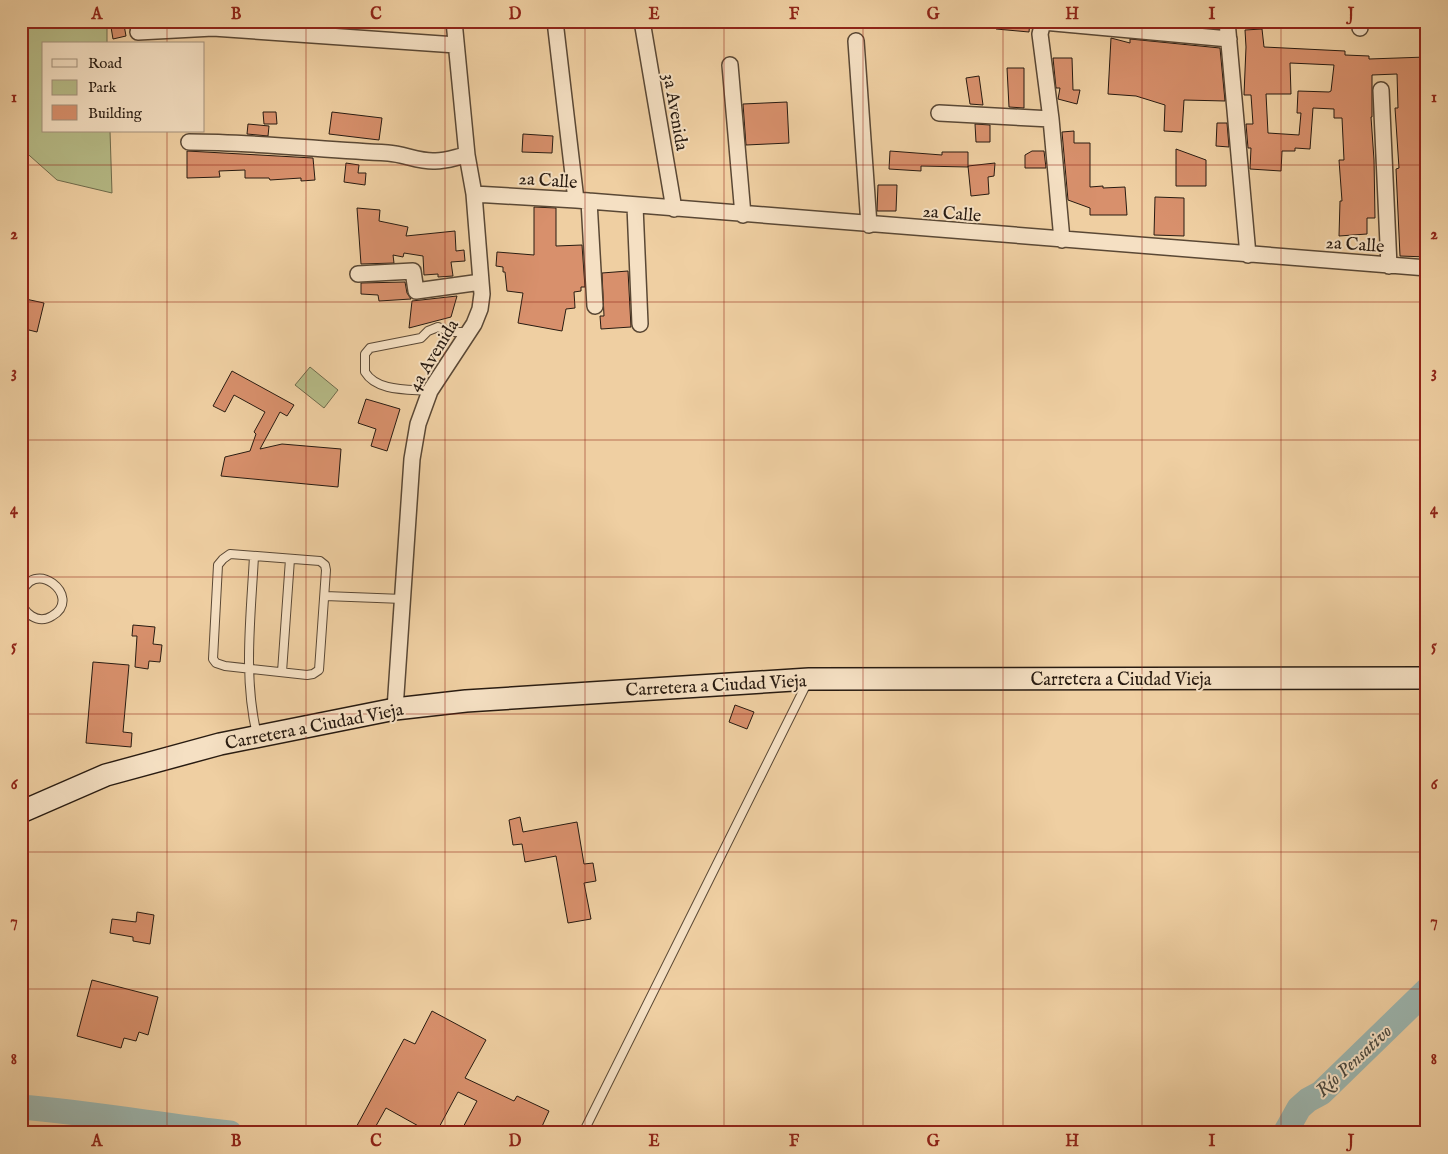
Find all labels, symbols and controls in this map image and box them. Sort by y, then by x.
text: A [91,5,104,25]
text: B [231,5,242,25]
text: C [370,5,382,25]
text: D [509,5,522,25]
text: E [648,5,660,25]
text: F [789,5,800,25]
text: G [927,5,940,25]
text: H [1065,5,1079,25]
text: I [1209,5,1216,25]
text: J [1346,5,1355,25]
legend [42,42,205,132]
text: Road [88,54,123,73]
street label: 3a Avenida [656,72,693,153]
text: Park [88,78,118,97]
text: 1 [11,88,17,108]
text: 1 [1431,88,1437,108]
text: Building [88,104,143,123]
street label: 2a Calle [518,168,578,195]
street label: 2a Calle [922,200,982,229]
text: 2 [10,225,18,245]
text: 2 [1430,225,1438,245]
street label: 2a Calle [1325,232,1385,259]
street label: 4a Avenida [404,315,465,396]
text: 3 [11,363,17,383]
text: 3 [1431,363,1437,383]
text: 4 [10,500,19,520]
text: 4 [1430,500,1439,520]
text: 5 [11,637,17,657]
text: 5 [1431,637,1437,657]
street label: Carretera a Ciudad Vieja [1030,669,1212,692]
street label: Carretera a Ciudad Vieja [625,670,807,703]
street label: Carretera a Ciudad Vieja [223,699,406,756]
text: 6 [11,775,19,795]
text: 6 [1431,775,1439,795]
text: 7 [10,912,18,932]
text: 7 [1430,912,1438,932]
water label: Río Pensativo [1311,1020,1398,1103]
text: 8 [11,1050,17,1070]
text: 8 [1431,1050,1437,1070]
text: A [91,1132,104,1152]
text: B [231,1132,242,1152]
text: C [370,1132,382,1152]
text: D [509,1132,522,1152]
text: E [648,1132,660,1152]
text: F [789,1132,800,1152]
text: G [927,1132,940,1152]
text: H [1065,1132,1079,1152]
text: I [1209,1132,1216,1152]
text: J [1346,1132,1355,1152]

